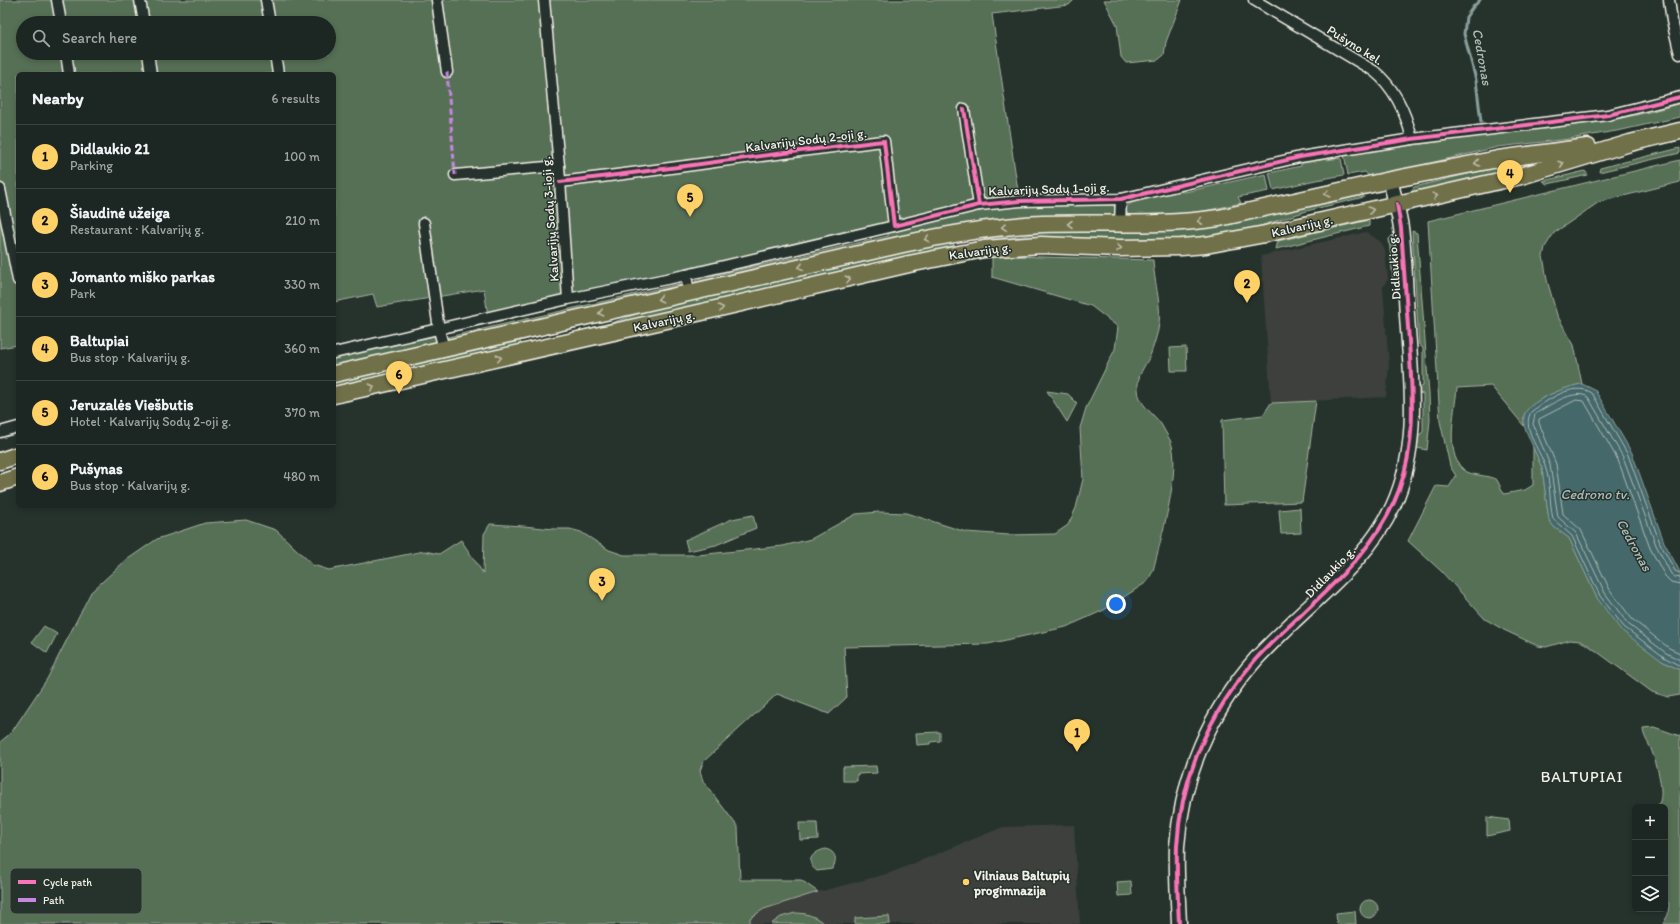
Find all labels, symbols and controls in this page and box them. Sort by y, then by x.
search box [16,16,336,60]
street label: Pušyno kel. [1324,22,1386,68]
icon: search [30,27,52,49]
water label: Cedronas [1469,27,1495,87]
text: Search here [62,29,137,47]
text: Nearby [32,88,84,108]
text: 6 results [272,91,320,106]
street label: Kalvarijų Sodų 2-oji g. [745,125,867,155]
text: Didlaukio 21 [70,140,149,158]
text: 1 [42,149,48,164]
text: 100 m [284,149,320,164]
street label: Kalvarijų Sodų 3-ioji g. [538,156,562,282]
text: Parking [70,158,113,173]
one-way arrow [1474,158,1480,166]
pin: 4 [1497,160,1523,193]
one-way arrow [1557,160,1564,169]
street label: Kalvarijų Sodų 1-oji g. [988,179,1110,199]
pin: 5 [677,184,703,217]
one-way arrow [1324,189,1331,197]
one-way arrow [1431,192,1438,200]
text: Šiaudinė užeiga [70,204,170,222]
one-way arrow [1368,207,1374,215]
street label: Kalvarijų g. [1270,212,1334,240]
text: 2 [42,213,48,228]
text: 210 m [285,213,320,228]
one-way arrow [1197,216,1203,225]
one-way arrow [1067,220,1073,228]
text: Restaurant · Kalvarijų g. [70,222,204,237]
one-way arrow [1001,222,1007,231]
one-way arrow [924,234,931,242]
street label: Didlaukio g. [1384,234,1404,300]
street label: Kalvarijų g. [948,239,1012,263]
one-way arrow [1116,244,1122,252]
one-way arrow [797,263,804,271]
text: Jomanto miško parkas [70,268,215,286]
pin: 2 [1234,270,1260,303]
one-way arrow [844,275,851,284]
text: 3 [41,277,49,292]
text: 330 m [284,277,320,292]
text: Park [70,286,96,301]
one-way arrow [657,295,663,303]
one-way arrow [717,304,724,313]
street label: Kalvarijų g. [632,307,696,335]
one-way arrow [597,309,604,317]
text: Baltupiai [70,332,129,350]
text: 4 [41,341,49,356]
text: 360 m [284,341,320,356]
text: Bus stop · Kalvarijų g. [70,350,190,365]
one-way arrow [496,354,502,362]
pin: 6 [386,361,412,394]
one-way arrow [369,383,375,391]
text: Jeruzalės Viešbutis [70,396,193,414]
text: 5 [42,405,48,420]
text: 370 m [285,405,320,420]
text: Hotel · Kalvarijų Sodų 2-oji g. [70,414,231,429]
text: Pušynas [70,460,123,478]
text: 6 [42,469,48,484]
text: 480 m [283,469,320,484]
text: Bus stop · Kalvarijų g. [70,478,190,493]
water label: Cedrono tv. [1560,486,1630,503]
water label: Cedronas [1613,516,1656,575]
street label: Didlaukio g. [1302,543,1358,601]
pin: 3 [589,568,615,601]
your location [1106,594,1126,614]
pin: 1 [1064,719,1090,752]
district label: BALTUPIAI [1541,768,1623,786]
map controls [1632,804,1668,912]
button: + [1632,804,1668,840]
button: − [1632,840,1668,876]
legend [10,868,142,914]
place label: Vilniaus Baltupių progimnazija [973,868,1070,899]
text: Cycle path [43,876,92,889]
button: layers [1632,876,1668,912]
marker: Vilniaus Baltupių progimnazija [961,877,971,887]
text: Path [43,894,65,907]

